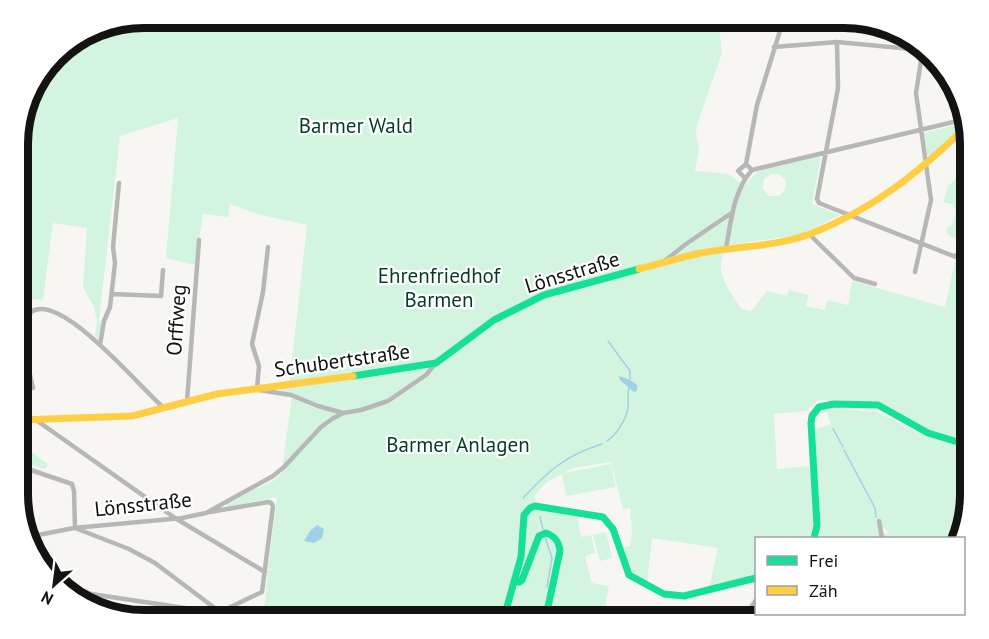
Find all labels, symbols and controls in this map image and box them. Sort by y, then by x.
park label: Barmer Wald [299,112,413,139]
street label: Lönsstraße [521,245,623,299]
park label: Ehrenfriedhof Barmen [378,262,502,313]
street label: Orffweg [160,283,192,357]
street label: Schubertstraße [272,337,412,383]
park label: Barmer Anlagen [386,431,530,458]
street label: Lönsstraße [93,485,193,523]
legend [755,537,965,615]
text: Frei [809,549,838,572]
north arrow [24,555,84,615]
text: Zäh [809,579,838,602]
text: N [38,587,56,610]

